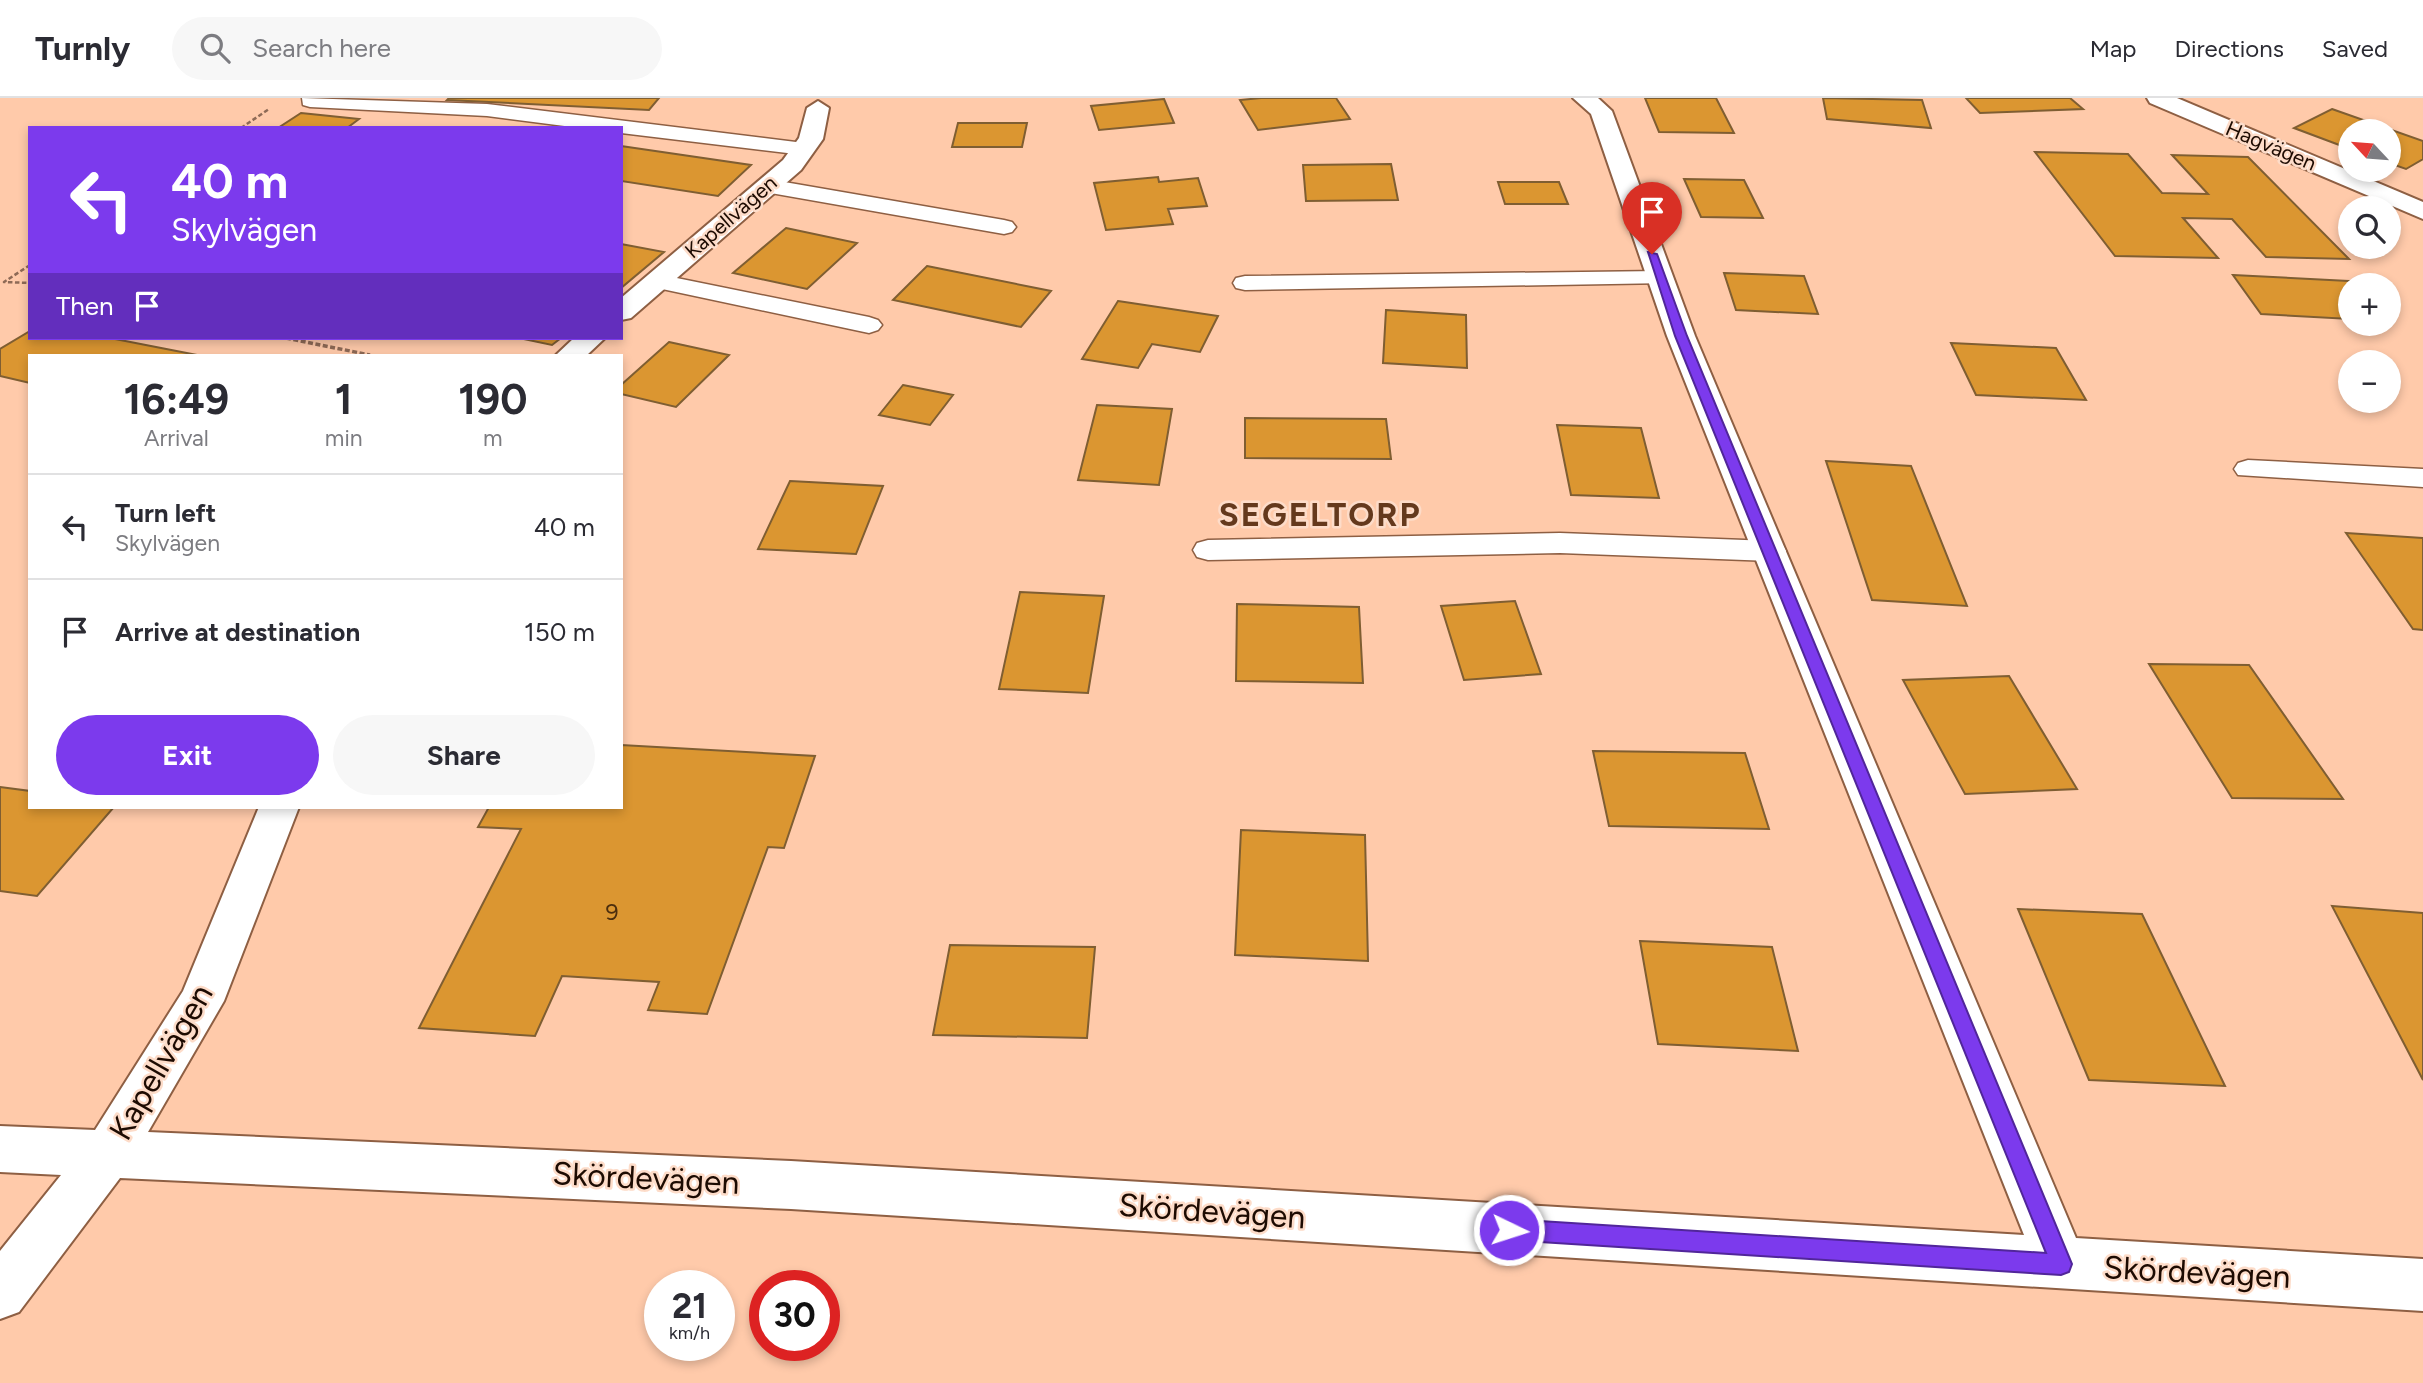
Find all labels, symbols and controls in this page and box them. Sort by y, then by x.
search box [172,17,662,80]
text: Turnly [35,29,130,68]
icon: search [196,29,234,67]
text: Search here [252,32,391,64]
text: Map [2090,34,2136,63]
text: Directions [2174,34,2284,63]
text: Saved [2322,34,2388,63]
street label: Hagvägen [2222,115,2320,176]
north arrow [2338,119,2401,182]
map controls [2338,119,2401,413]
text: 40 m [171,151,288,210]
icon: left [56,154,147,245]
street label: Kapellvägen [680,170,782,263]
pin [1622,182,1682,254]
icon: arrive [1633,193,1671,231]
button: search [2338,196,2401,259]
text: Skylvägen [171,211,317,249]
button: + [2338,273,2401,336]
icon: arrive [128,287,166,325]
text: Then [56,290,114,322]
button: − [2338,350,2401,413]
text: 16:49 [124,374,229,425]
text: 1 [335,374,353,425]
text: 190 [458,374,527,425]
text: Arrival [144,424,209,452]
text: min [325,424,363,452]
text: m [483,424,503,452]
district label: SEGELTORP [1219,495,1421,534]
text: Turn left [115,497,216,529]
icon: left [56,508,94,546]
text: 40 m [534,511,595,543]
text: Skylvägen [115,529,220,557]
icon: arrive [56,613,94,651]
text: Arrive at destination [115,616,360,648]
text: 150 m [524,616,595,648]
button: Exit [56,715,319,795]
button: Share [333,715,595,795]
house number: 9 [605,898,619,926]
street label: Kapellvägen [101,978,221,1146]
street label: Skördevägen [552,1154,740,1202]
street label: Skördevägen [1117,1186,1307,1236]
position arrow [1472,1193,1546,1267]
street label: Skördevägen [2103,1248,2291,1296]
speed limit sign: 30 [749,1270,840,1361]
text: 21 [672,1285,707,1327]
text: km/h [669,1322,710,1344]

